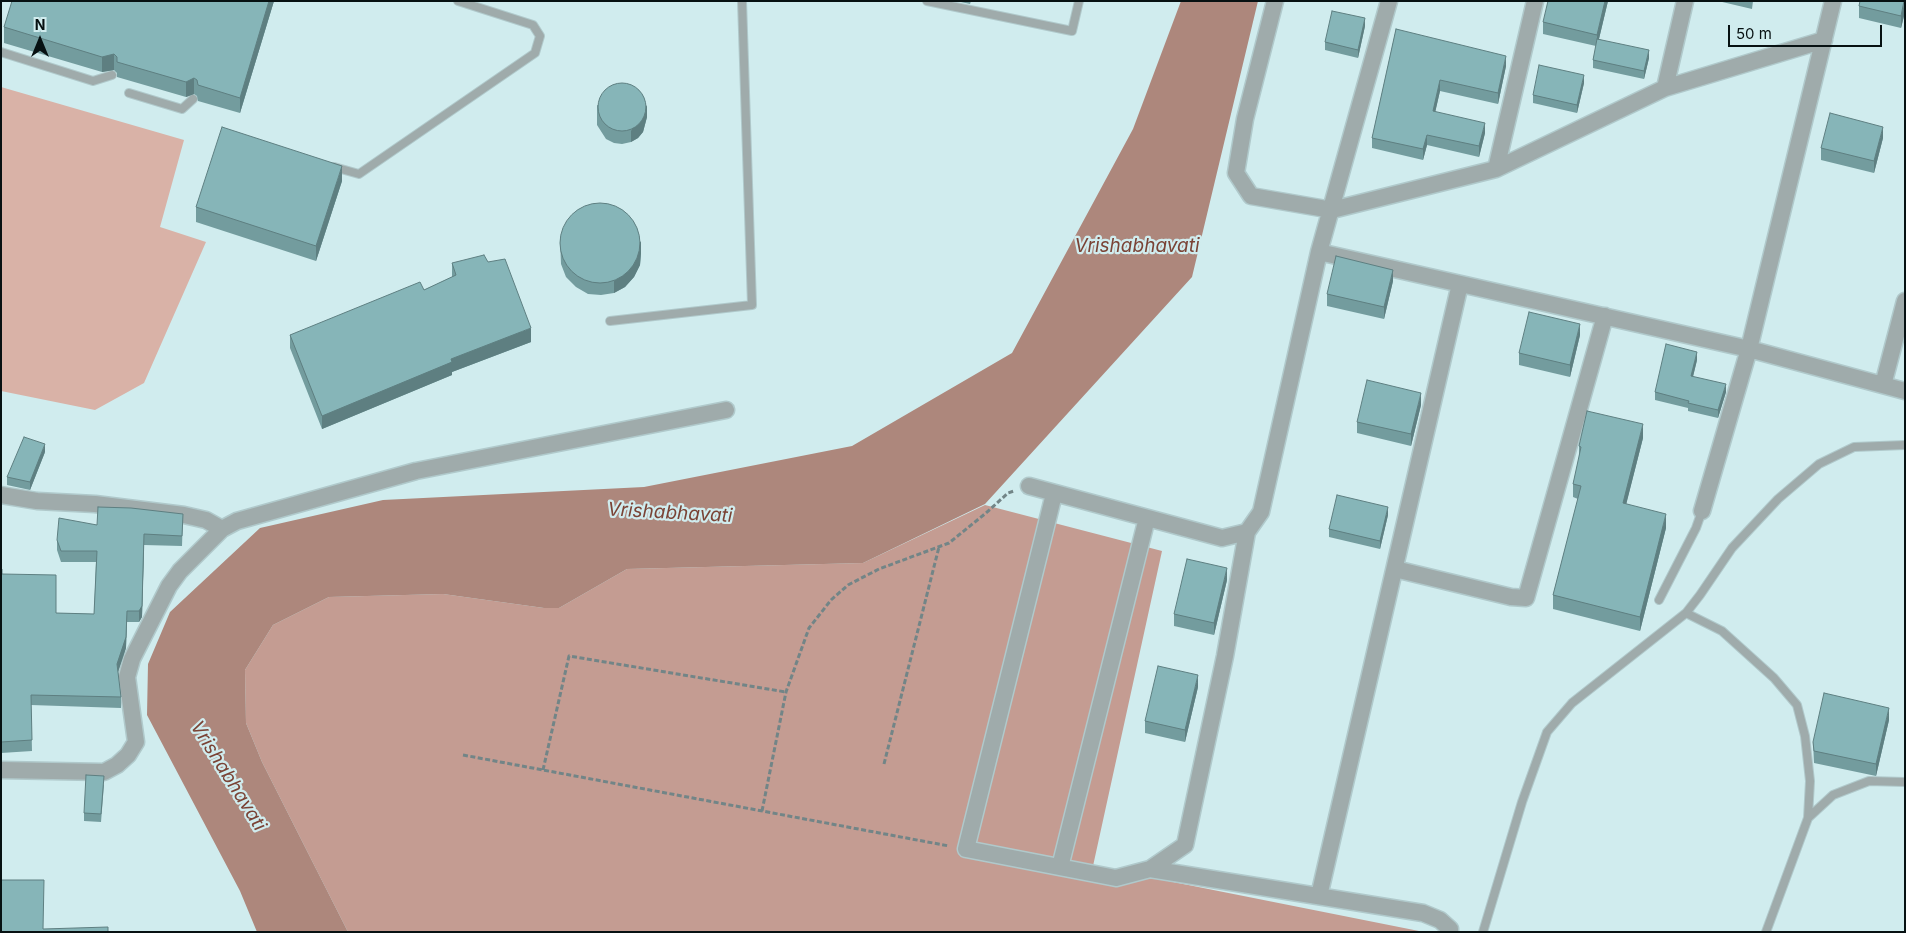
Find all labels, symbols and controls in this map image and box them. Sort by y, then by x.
north arrow [15,15,65,65]
scale bar [1731,15,1885,47]
text: N [35,16,45,33]
text: 50 m [1736,24,1772,43]
water label: Vrishabhavati [1074,235,1200,257]
water label: Vrishabhavati [607,498,733,528]
water label: Vrishabhavati [185,717,271,835]

